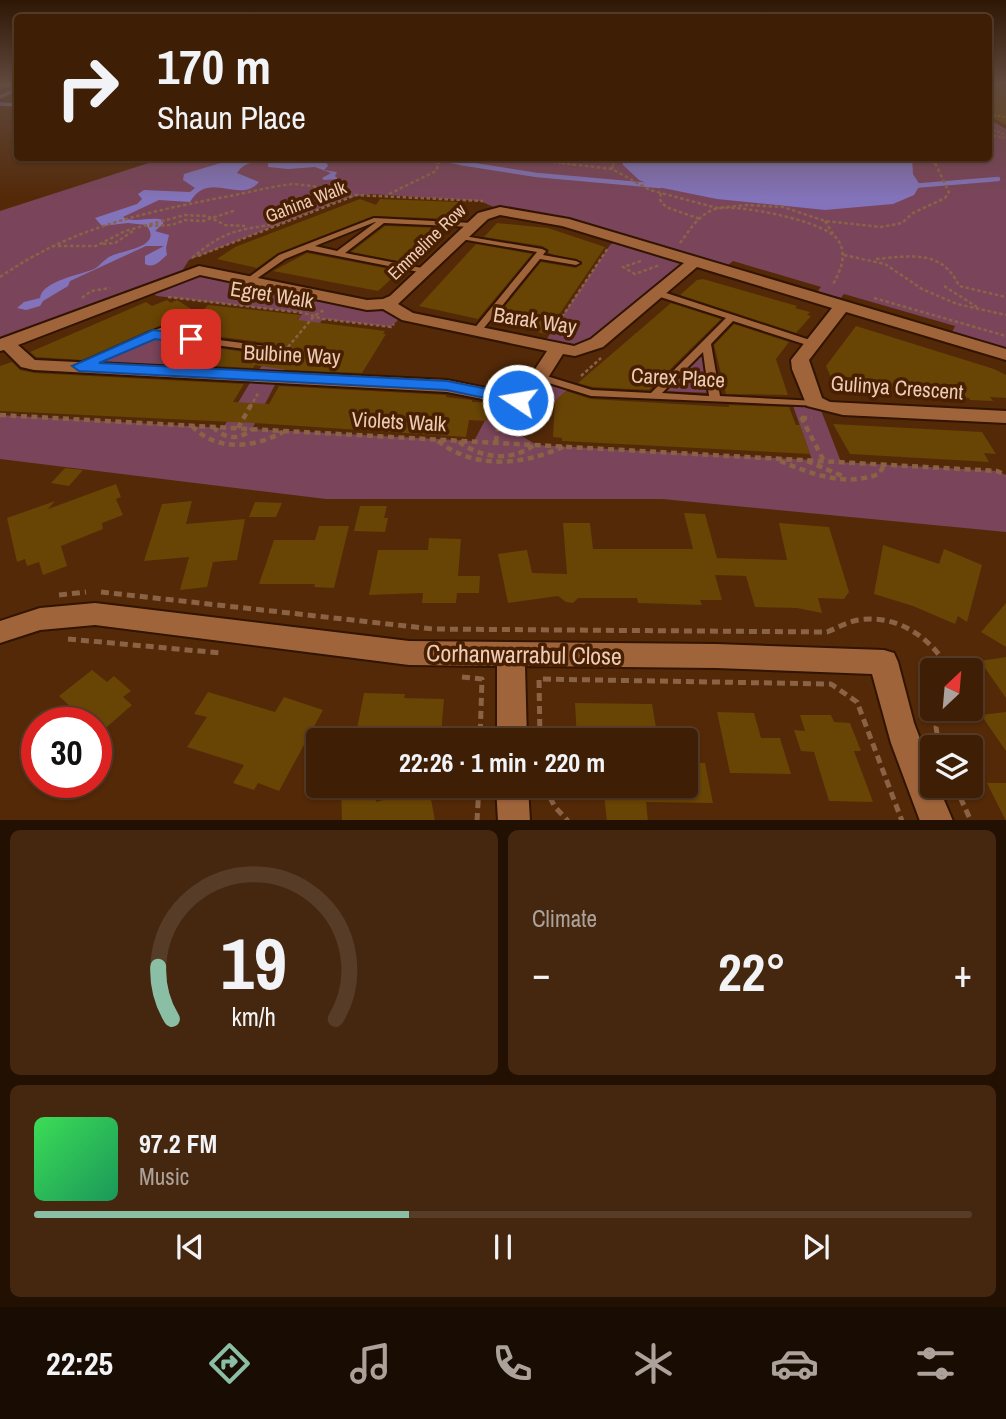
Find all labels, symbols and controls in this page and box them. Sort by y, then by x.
text: 170 m [157,33,271,99]
icon: right [42,42,133,133]
text: Shaun Place [157,96,306,139]
street label: Gahina Walk [262,174,350,228]
street label: Emmeline Row [382,198,472,285]
street label: Egret Walk [229,274,316,315]
street label: Barak Way [492,300,579,341]
pin [161,309,221,369]
icon: arrive [172,320,210,358]
street label: Bulbine Way [243,337,342,372]
street label: Carex Place [630,361,726,394]
position arrow [481,363,555,437]
street label: Gulinya Crescent [830,368,965,407]
street label: Violets Walk [351,405,447,438]
street label: Corhanwarrabul Close [426,636,622,672]
north arrow [920,658,984,721]
map controls [920,658,983,798]
speed limit sign: 30 [21,707,112,798]
button: layers [920,735,983,798]
text: 22:26 · 1 min · 220 m [399,745,605,780]
text: Climate [532,903,597,934]
text: 19 [221,914,287,1012]
text: 22° [718,937,786,1007]
text: − [532,948,550,999]
text: + [954,948,972,999]
text: km/h [232,999,276,1033]
text: 97.2 FM [139,1126,217,1161]
text: Music [139,1161,189,1192]
icon: previous [171,1228,209,1266]
icon: pause [484,1228,522,1266]
icon: next [797,1228,835,1266]
icon: directions [205,1339,254,1388]
icon: music [346,1339,395,1388]
icon: phone [488,1339,537,1388]
icon: climate [629,1339,678,1388]
icon: car [770,1339,819,1388]
icon: filters [911,1339,960,1388]
text: 22:25 [46,1342,113,1385]

